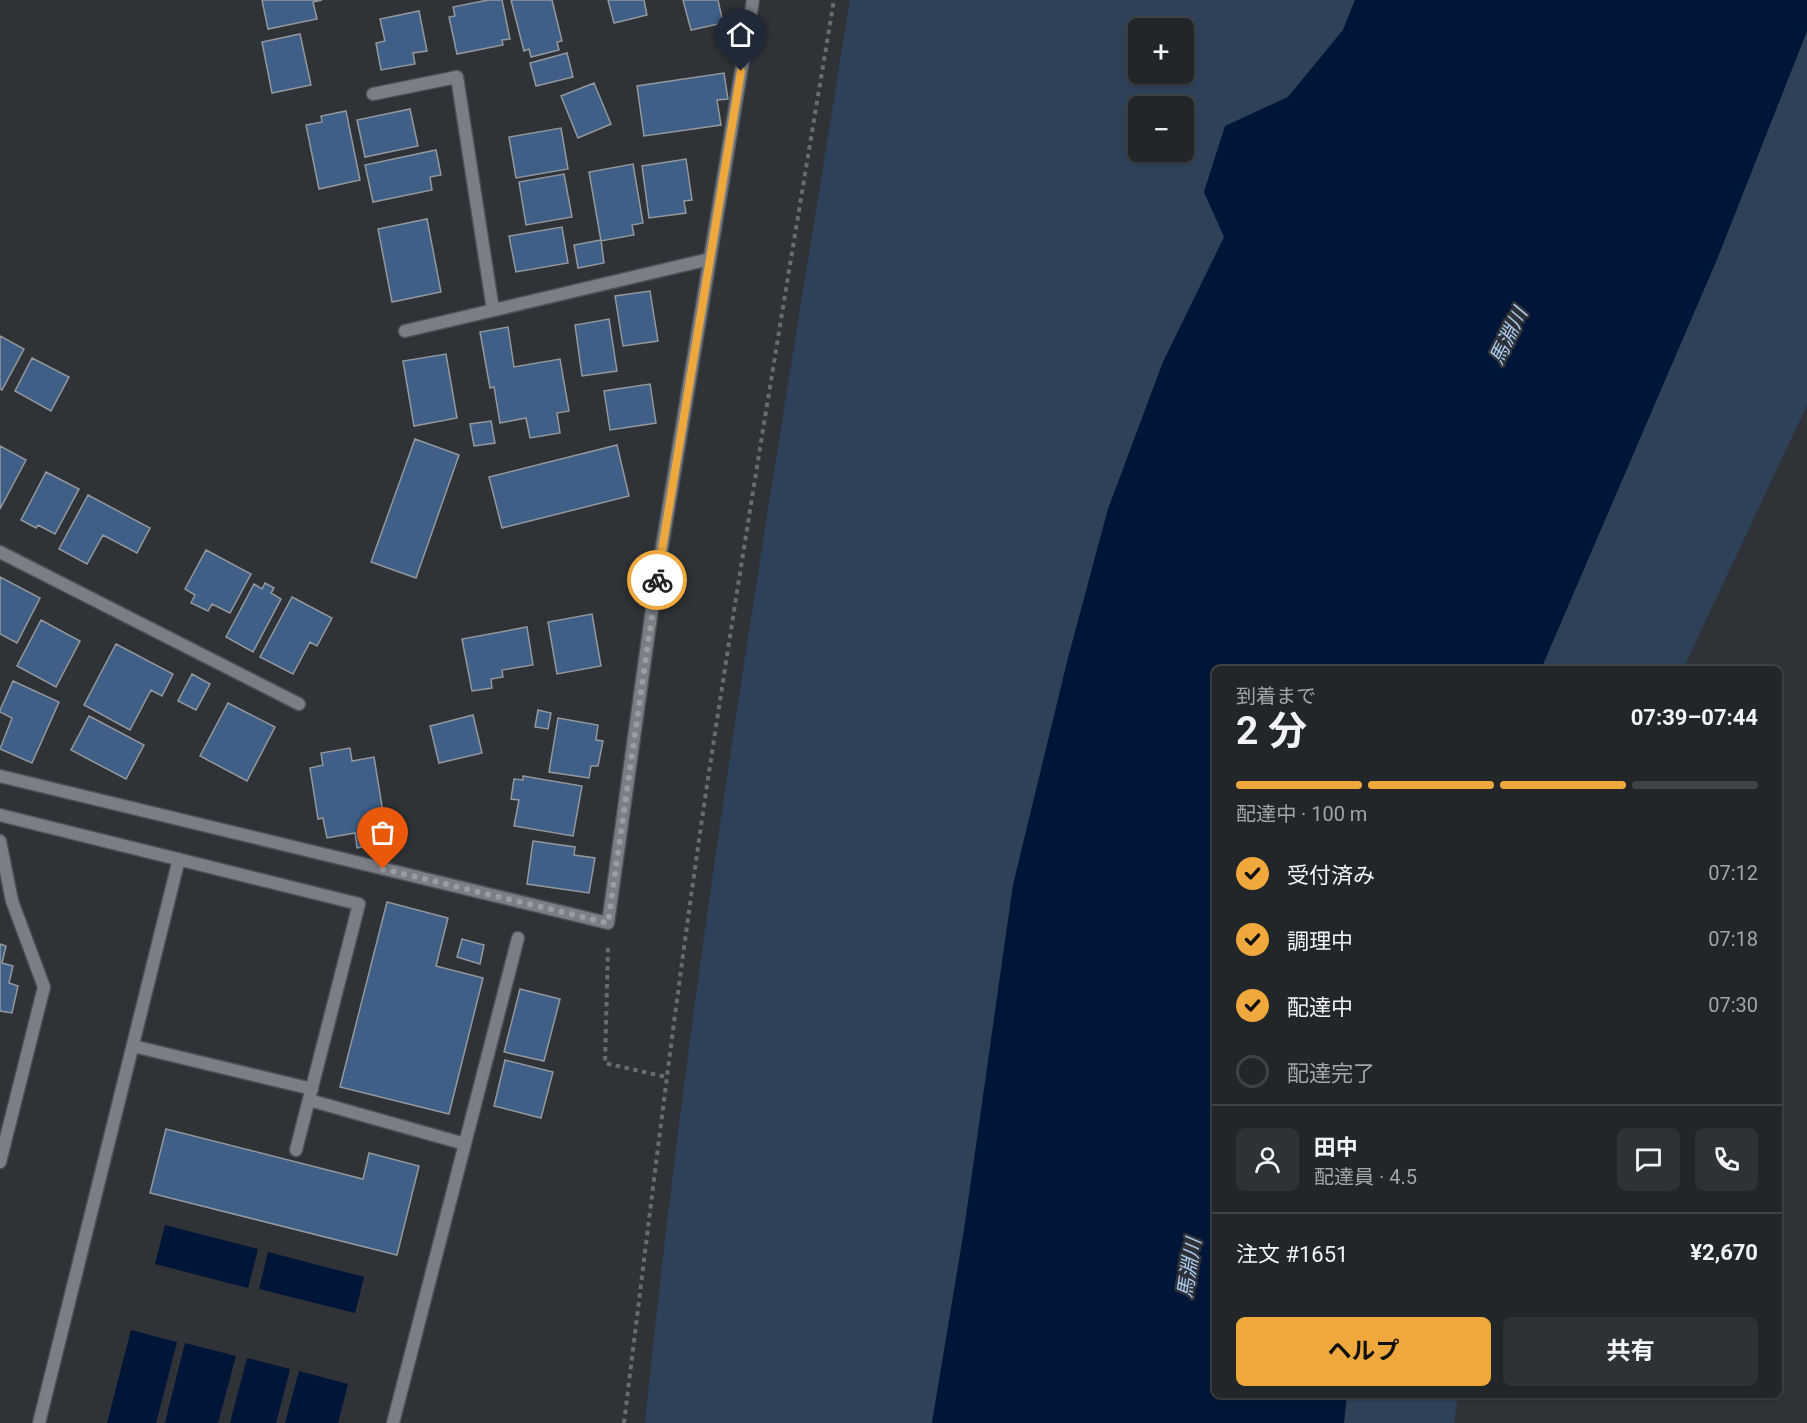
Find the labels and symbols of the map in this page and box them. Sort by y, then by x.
pin [715,9,766,71]
water label: 馬淵川 [1484,302,1533,368]
courier [627,550,687,610]
pin [357,807,408,869]
water label: 馬淵川 [1172,1235,1206,1300]

